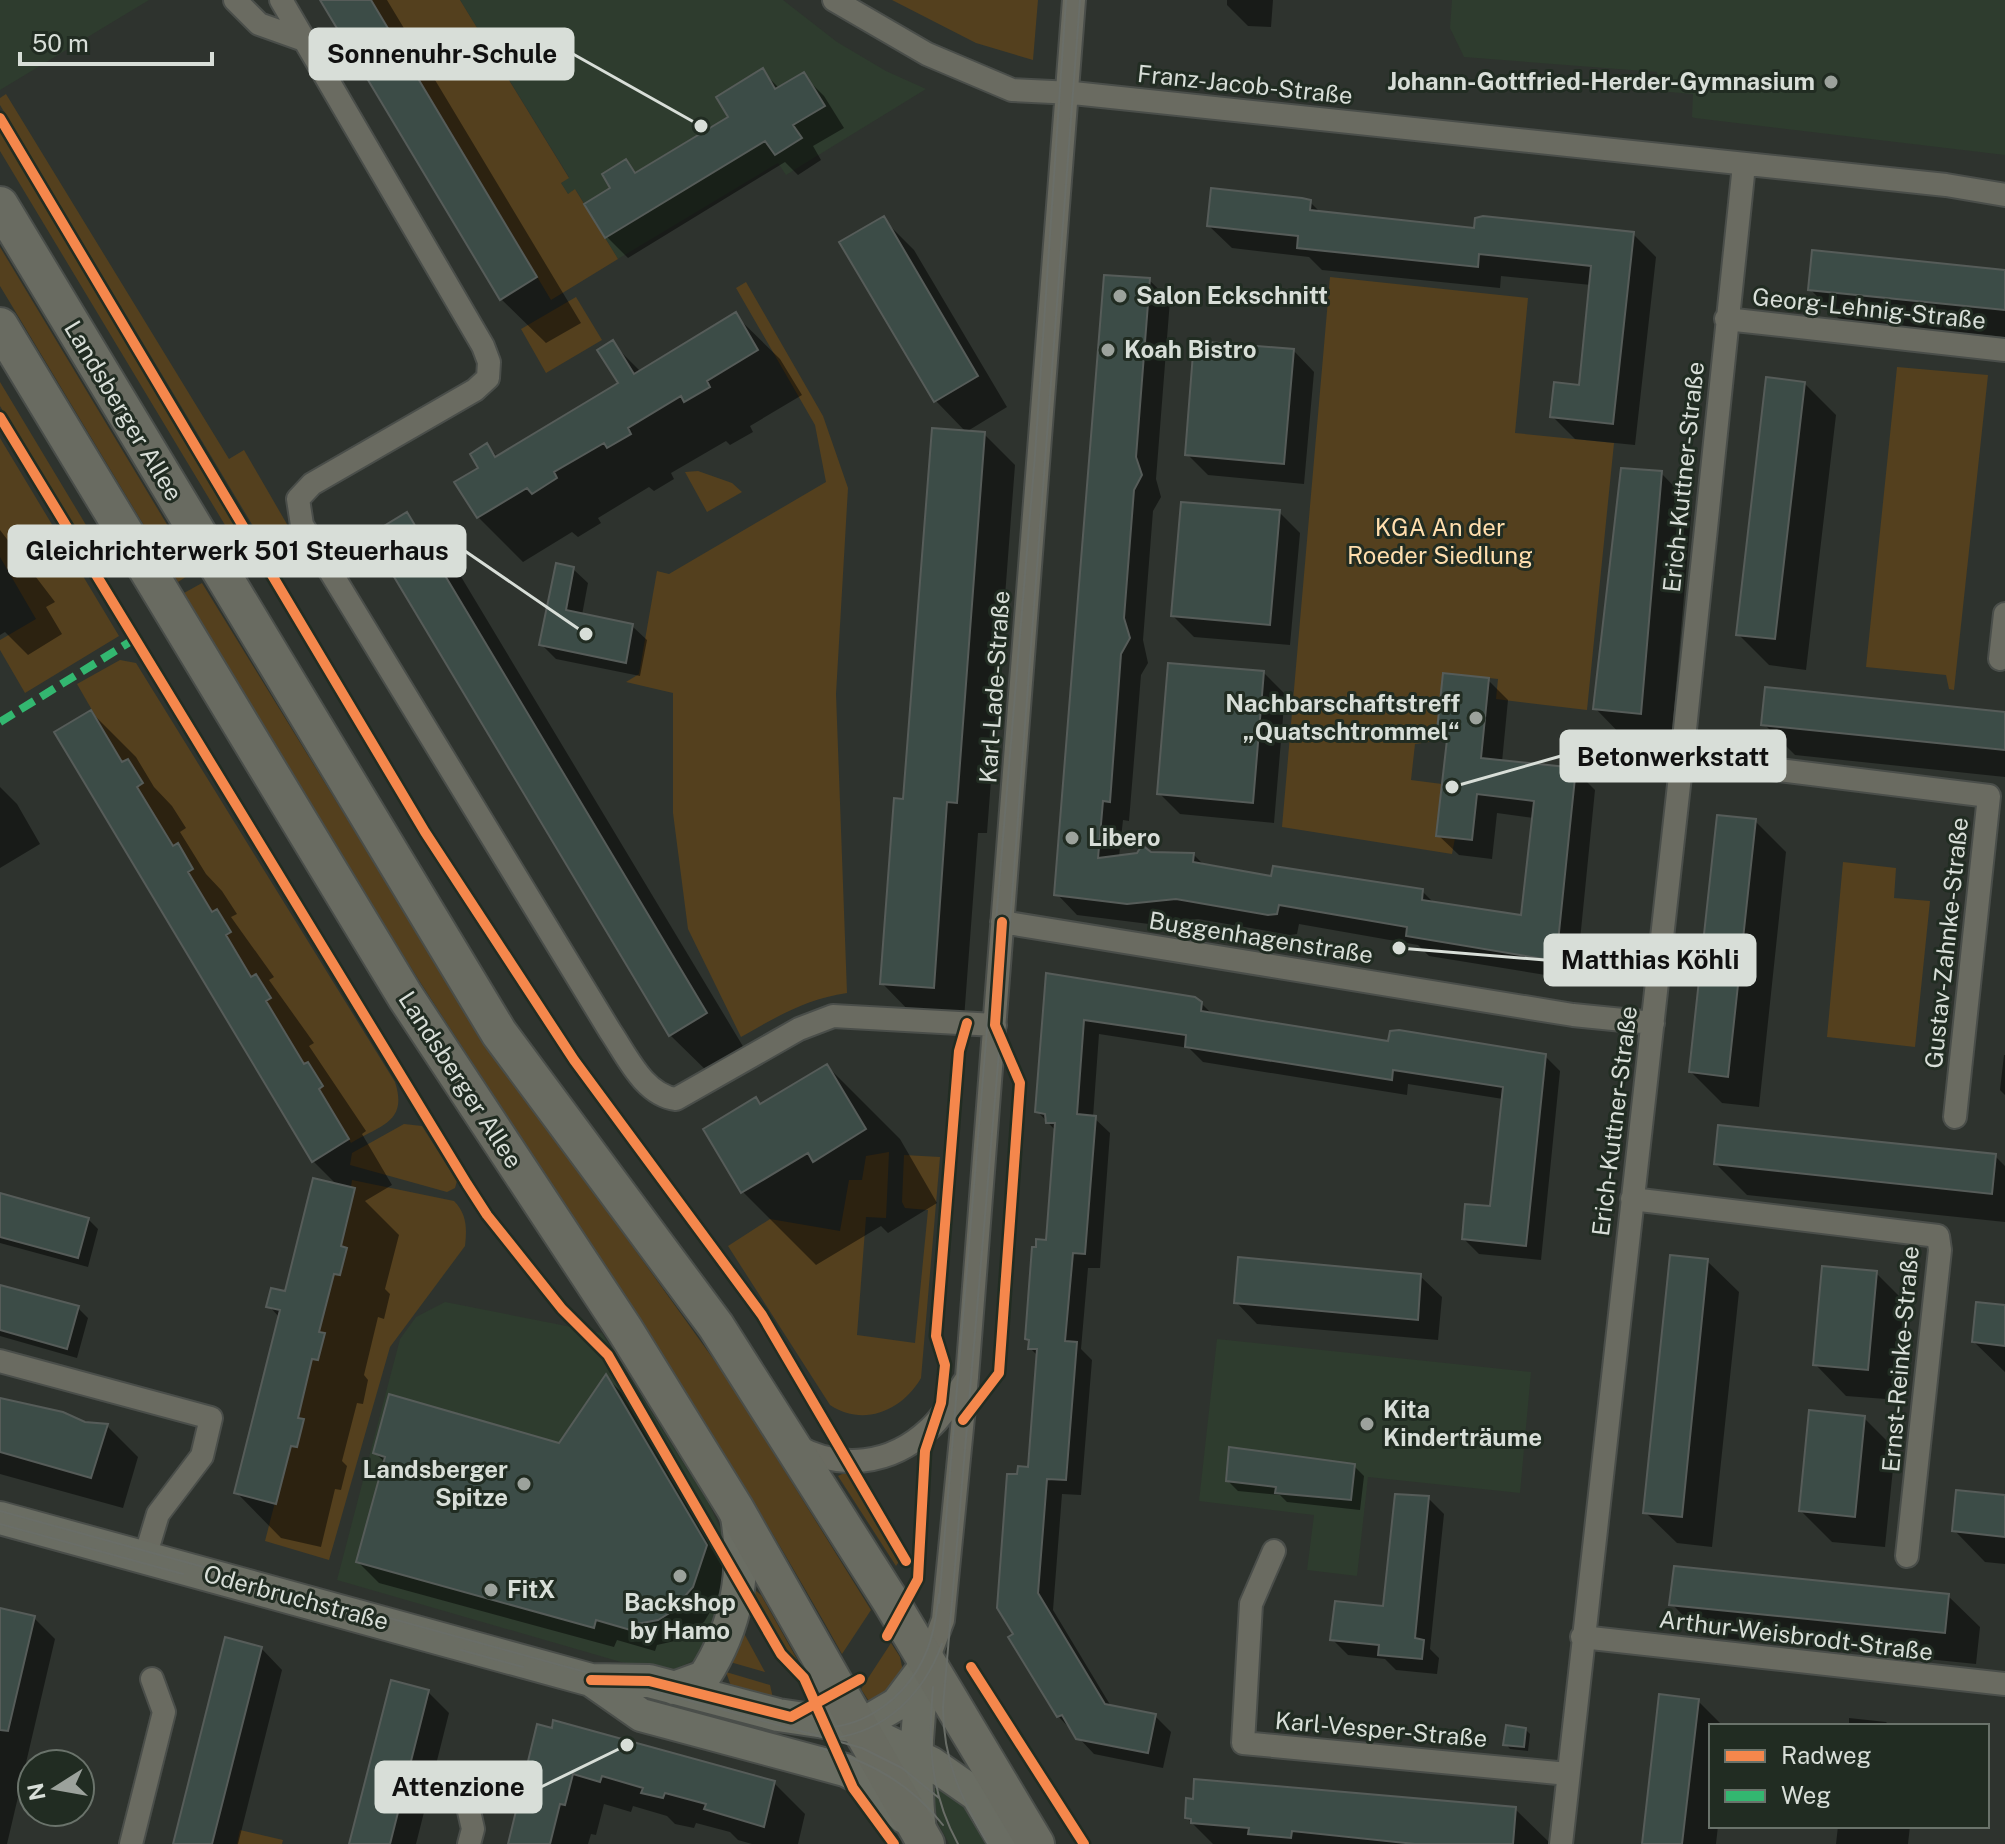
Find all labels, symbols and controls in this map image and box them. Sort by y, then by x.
scale bar [20,16,212,66]
text: 50 m [32,29,89,57]
callout: Sonnenuhr-Schule [310,29,573,79]
text: Sonnenuhr-Schule [327,38,557,69]
street label: Franz-Jacob-Straße [1136,59,1354,109]
place label: Johann-Gottfried-Herder-Gymnasium [1387,67,1815,95]
marker: Johann-Gottfried-Herder-Gymnasium [1822,73,1840,91]
place label: Salon Eckschnitt [1136,281,1328,309]
street label: Georg-Lehnig-Straße [1751,282,1987,334]
marker: Salon Eckschnitt [1111,287,1129,305]
street label: Landsberger Allee [59,315,189,506]
place label: Koah Bistro [1124,335,1257,363]
marker: Koah Bistro [1099,341,1117,359]
street label: Erich-Kuttner-Straße [1657,360,1709,594]
park label: KGA An der Roeder Siedlung [1347,513,1533,569]
callout: Gleichrichterwerk 501 Steuerhaus [9,526,465,576]
text: Gleichrichterwerk 501 Steuerhaus [25,535,449,566]
street label: Karl-Lade-Straße [973,590,1015,784]
place label: Nachbarschaftstreff „Quatschtrommel“ [1225,689,1460,745]
marker: Nachbarschaftstreff „Quatschtrommel“ [1467,709,1485,727]
callout: Betonwerkstatt [1561,731,1785,781]
text: Betonwerkstatt [1577,741,1769,772]
street label: Gustav-Zahnke-Straße [1919,816,1973,1070]
place label: Libero [1088,823,1160,851]
marker: Libero [1063,829,1081,847]
street label: Buggenhagenstraße [1147,905,1375,969]
callout: Matthias Köhli [1545,935,1755,985]
text: Matthias Köhli [1561,944,1739,975]
street label: Landsberger Allee [393,986,528,1173]
street label: Erich-Kuttner-Straße [1586,1004,1642,1238]
street label: Ernst-Reinke-Straße [1876,1245,1924,1473]
place label: Kita Kinderträume [1383,1395,1542,1451]
marker: Kita Kinderträume [1358,1415,1376,1433]
place label: Landsberger Spitze [363,1455,508,1511]
marker: Landsberger Spitze [515,1475,533,1493]
street label: Oderbruchstraße [201,1559,392,1635]
marker: Backshop by Hamo [671,1567,689,1585]
place label: FitX [507,1575,555,1603]
marker: FitX [482,1581,500,1599]
place label: Backshop by Hamo [624,1588,736,1644]
street label: Arthur-Weisbrodt-Straße [1658,1604,1935,1666]
street label: Karl-Vesper-Straße [1274,1706,1488,1752]
legend [1709,1724,1989,1828]
text: Radweg [1781,1741,1872,1769]
north arrow [16,1748,96,1828]
callout: Attenzione [376,1762,541,1812]
text: Attenzione [391,1771,525,1802]
text: N [22,1781,51,1803]
text: Weg [1781,1781,1831,1809]

